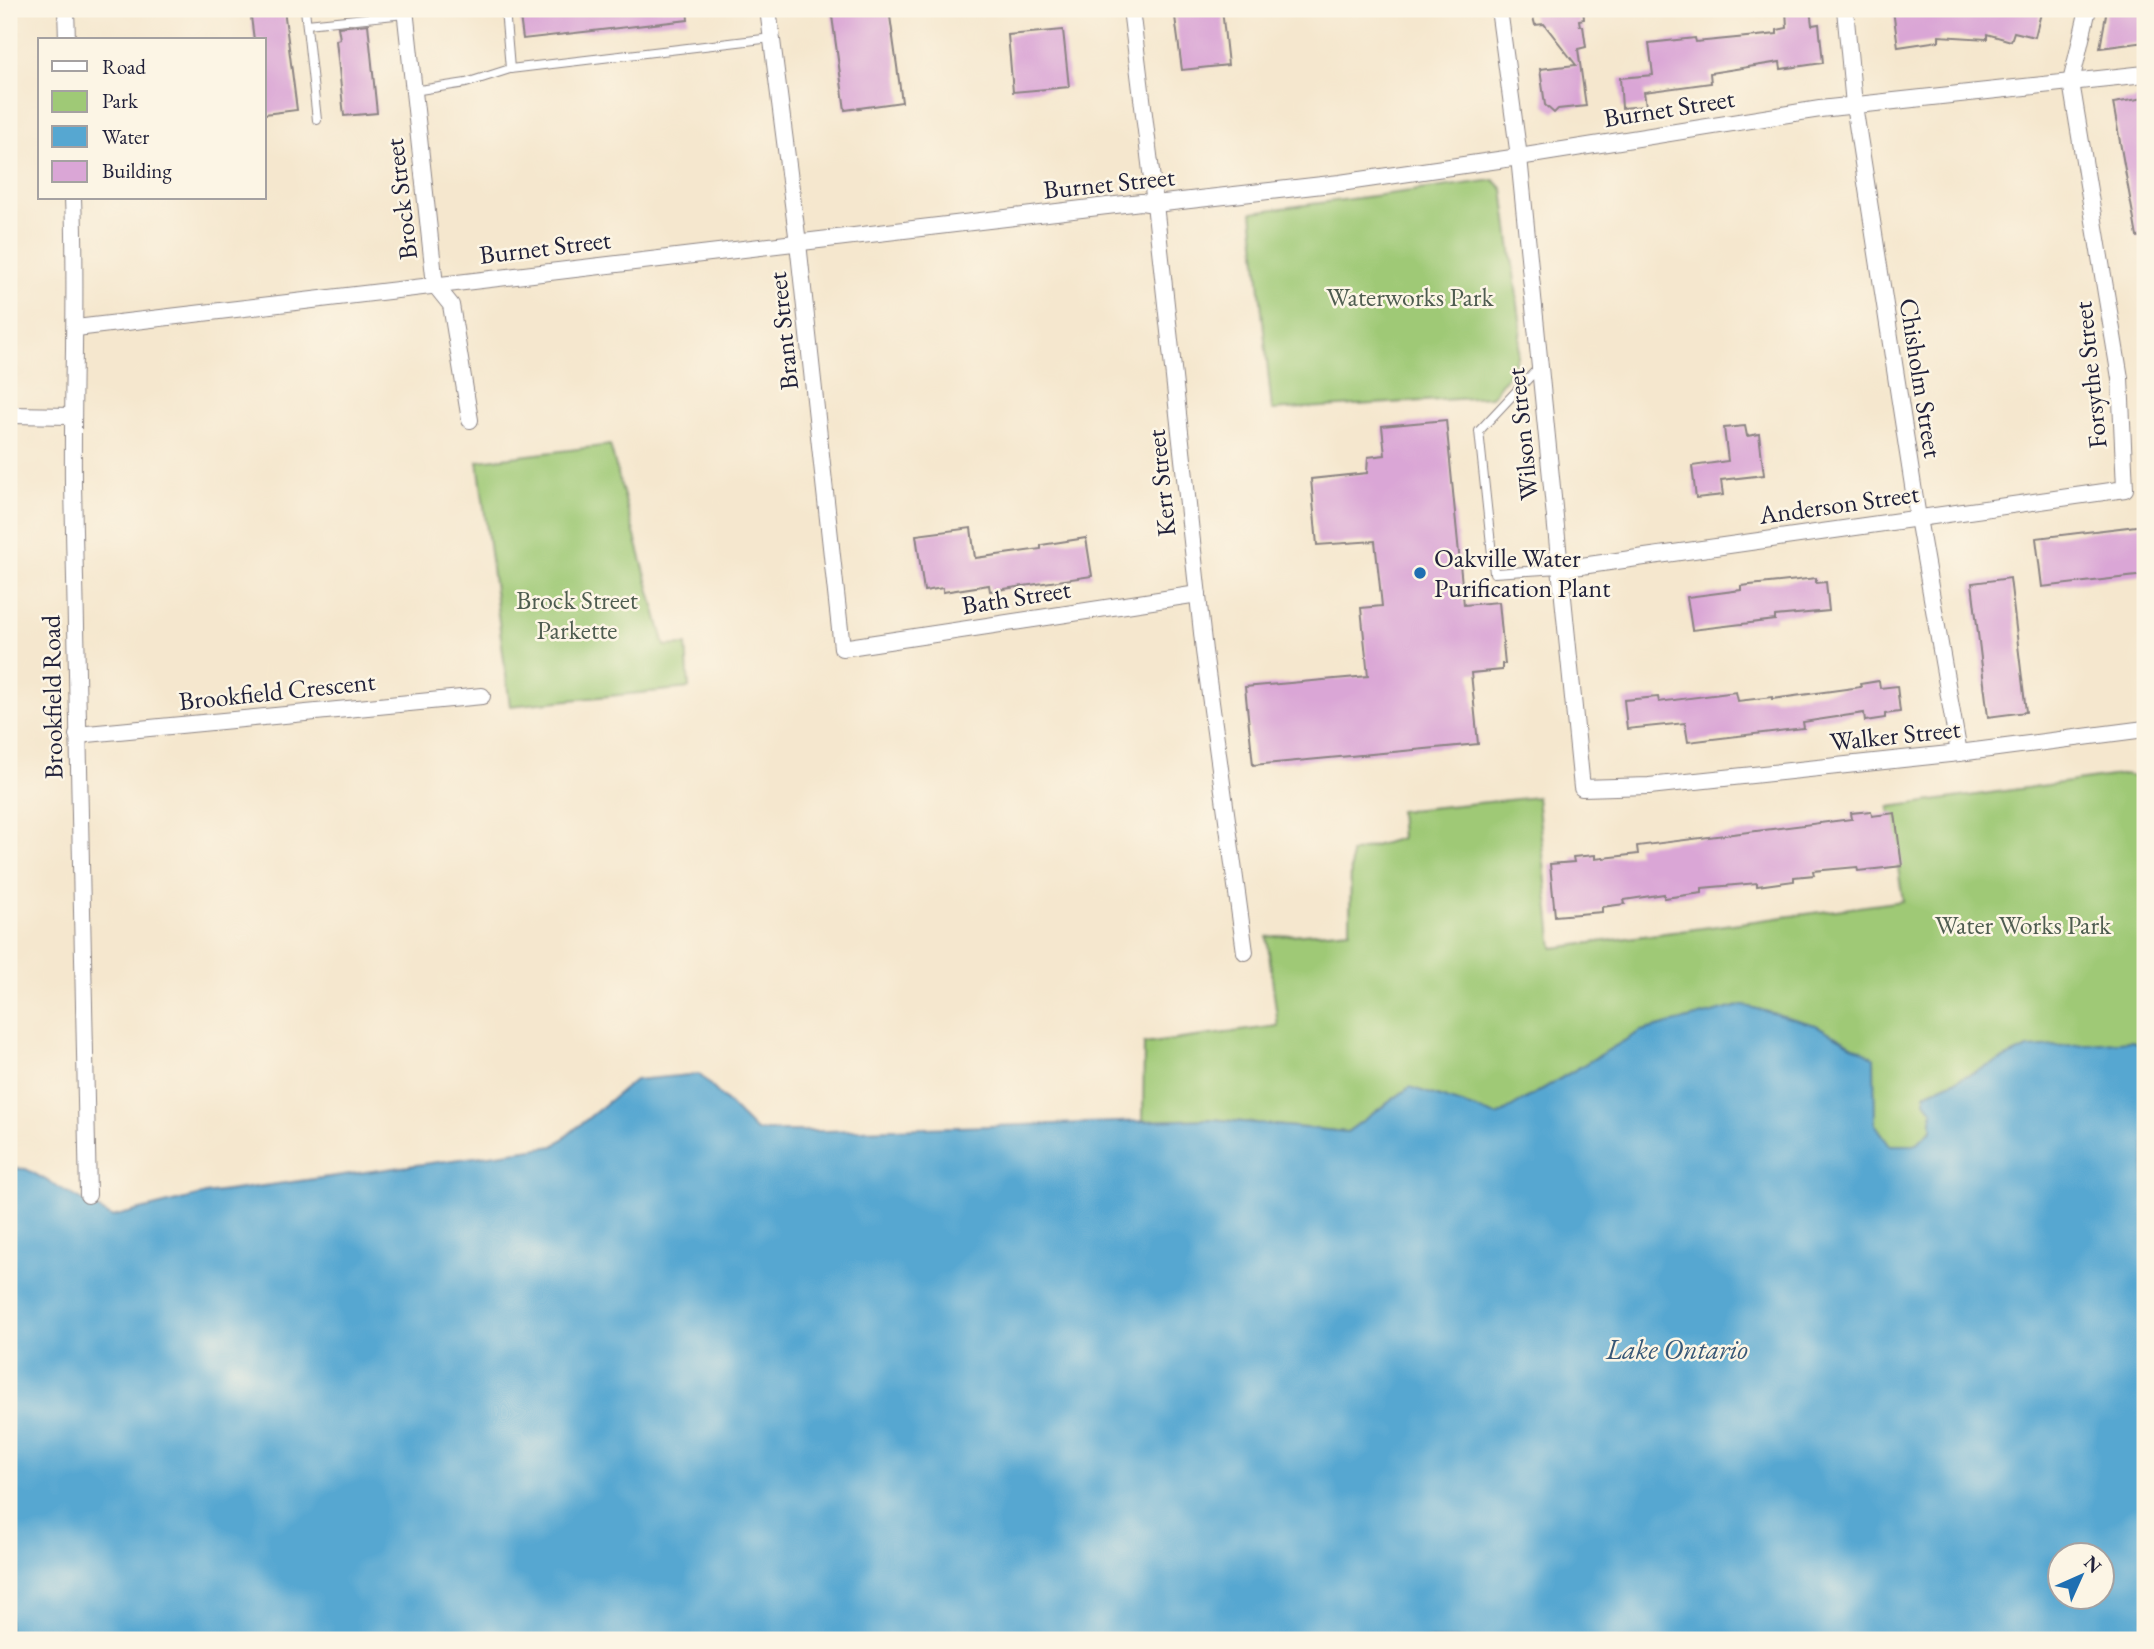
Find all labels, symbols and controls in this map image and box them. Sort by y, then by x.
legend [38,38,266,200]
text: Road [102,53,146,80]
street label: Burnet Street [1601,81,1737,135]
text: Park [102,87,139,114]
text: Water [102,123,149,150]
street label: Brock Street [377,136,425,262]
text: Building [102,157,172,184]
street label: Burnet Street [1042,159,1176,207]
street label: Burnet Street [477,222,613,272]
street label: Brant Street [760,270,806,392]
park label: Waterworks Park [1326,280,1494,314]
street label: Chisholm Street [1892,296,1950,460]
street label: Forsythe Street [2065,300,2115,450]
street label: Wilson Street [1498,366,1546,502]
street label: Kerr Street [1138,428,1184,538]
street label: Anderson Street [1756,476,1921,532]
place label: Oakville Water Purification Plant [1434,541,1610,605]
marker: Oakville Water Purification Plant [1412,565,1428,581]
street label: Bath Street [959,572,1073,622]
park label: Brock Street Parkette [516,583,638,647]
street label: Brookfield Road [34,614,70,779]
street label: Brookfield Crescent [177,664,377,718]
street label: Walker Street [1828,711,1962,759]
park label: Water Works Park [1935,908,2112,942]
water label: Lake Ontario [1605,1331,1748,1367]
north arrow [2046,1540,2116,1610]
text: N [2078,1550,2107,1579]

